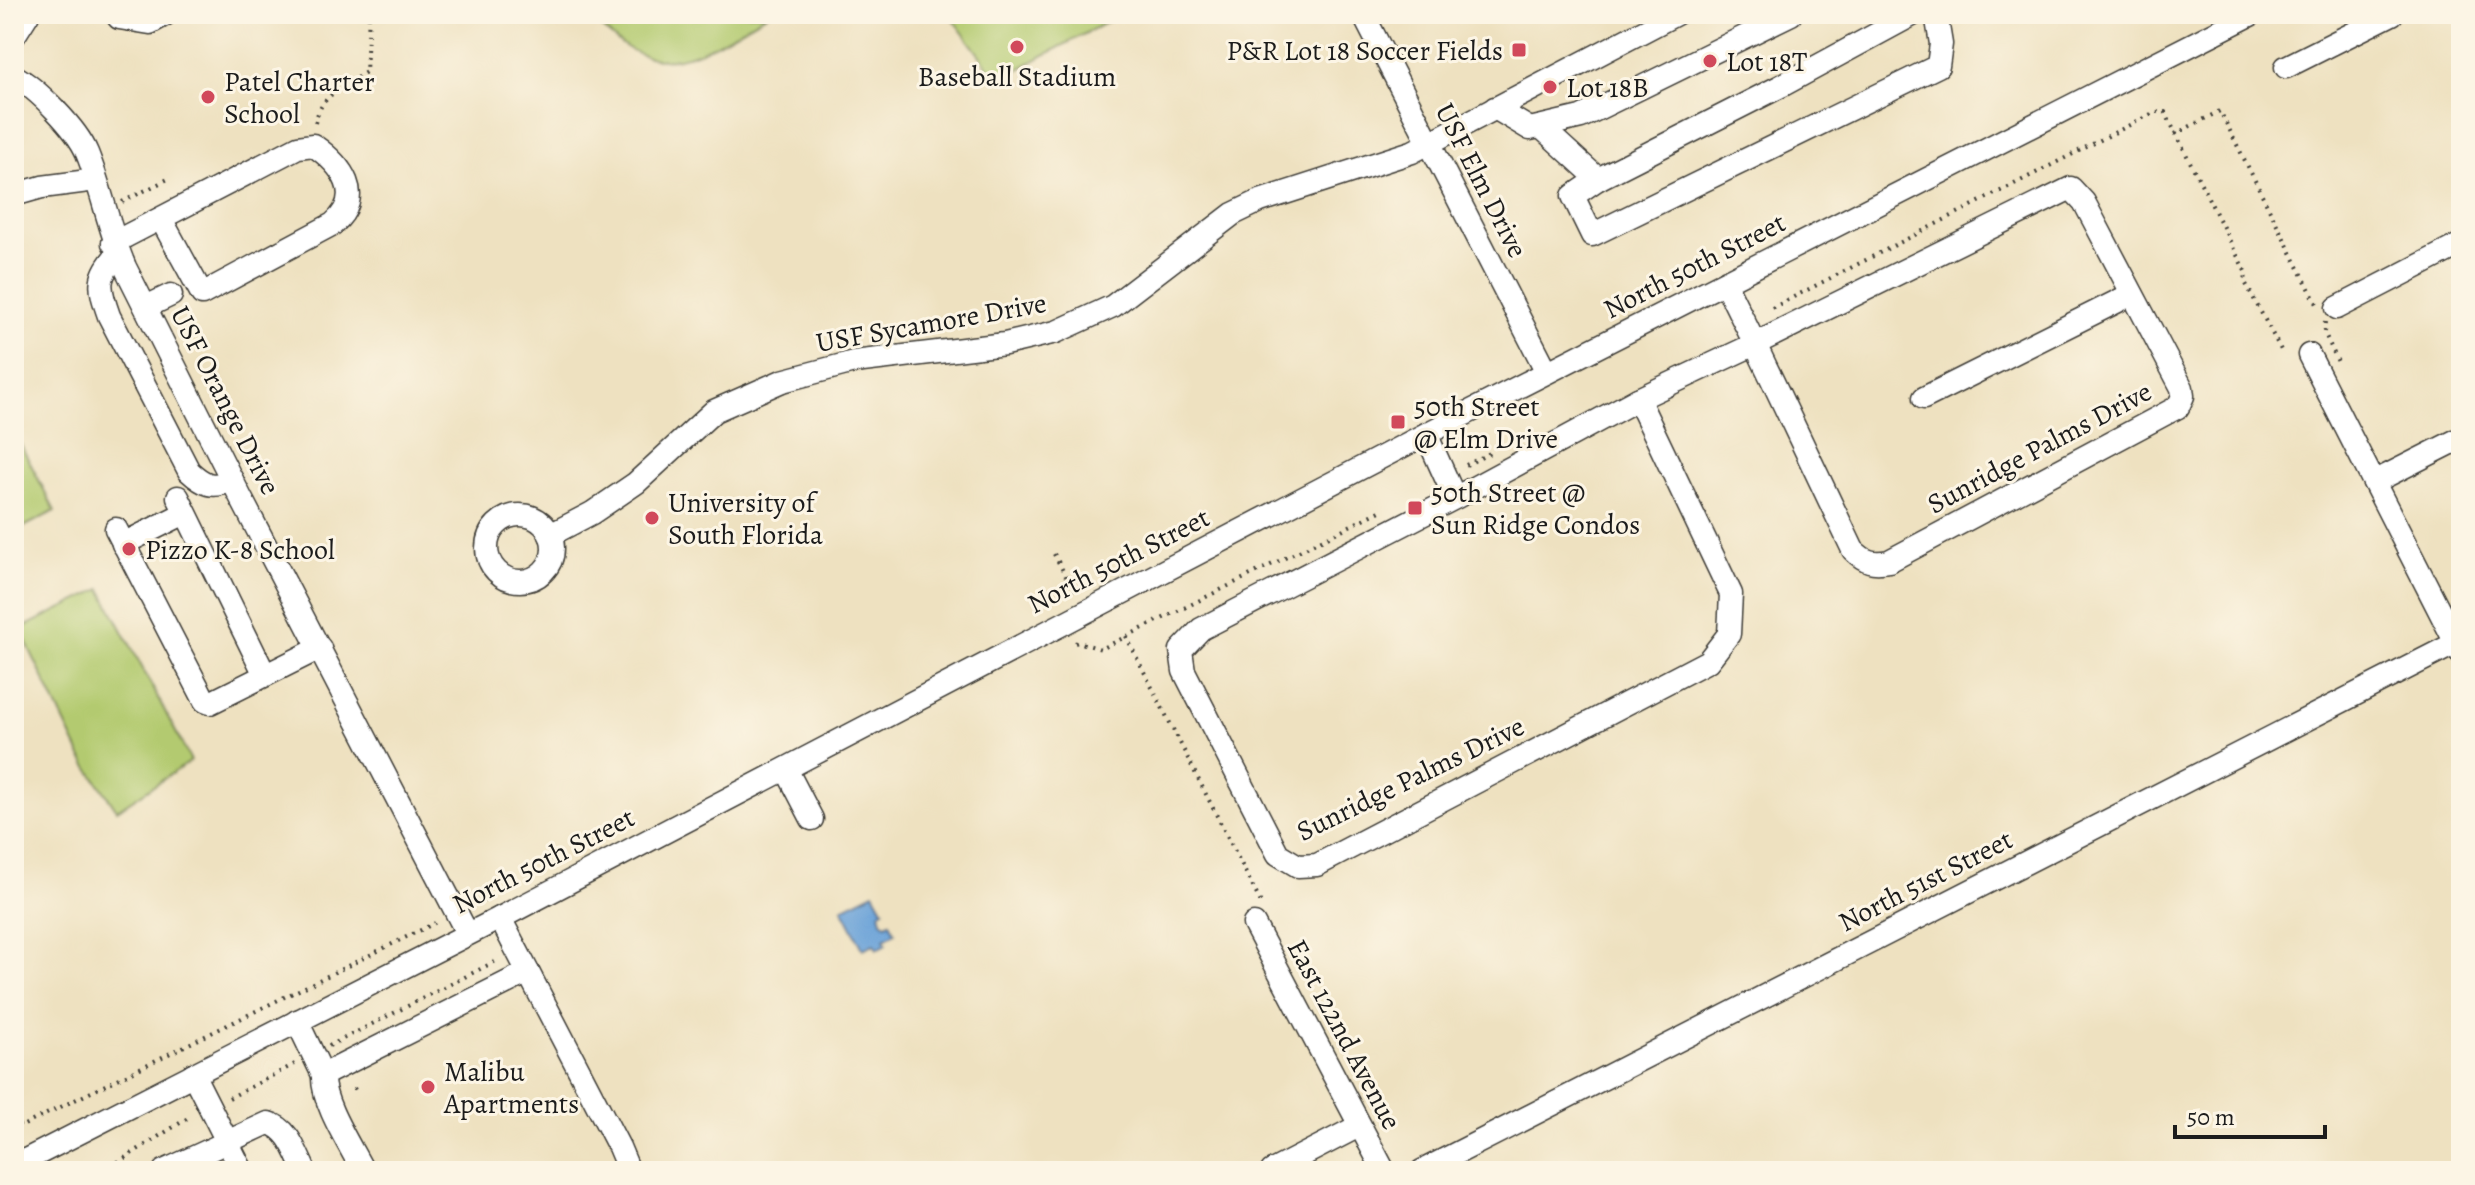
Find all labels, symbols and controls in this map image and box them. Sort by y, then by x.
place label: P&R Lot 18 Soccer Fields [1226,32,1503,70]
marker: Baseball Stadium [1008,38,1026,56]
marker: P&R Lot 18 Soccer Fields [1510,41,1528,59]
place label: Lot 18T [1726,43,1807,81]
marker: Lot 18T [1701,52,1719,70]
place label: Baseball Stadium [918,58,1116,96]
place label: Patel Charter School [224,63,375,133]
place label: Lot 18B [1566,69,1649,107]
marker: Lot 18B [1541,78,1559,96]
marker: Patel Charter School [199,88,217,106]
street label: USF Elm Drive [1426,97,1536,264]
street label: North 50th Street [1597,204,1792,328]
street label: USF Sycamore Drive [813,284,1049,362]
street label: USF Orange Drive [161,300,289,501]
street label: Sunridge Palms Drive [1921,373,2158,523]
place label: 50th Street @ Elm Drive [1414,388,1558,458]
marker: 50th Street @ Elm Drive [1389,413,1407,431]
place label: 50th Street @ Sun Ridge Condos [1431,474,1640,544]
place label: University of South Florida [668,484,823,554]
street label: North 50th Street [1021,499,1216,623]
marker: 50th Street @ Sun Ridge Condos [1406,499,1424,517]
marker: University of South Florida [643,509,661,527]
place label: Pizzo K-8 School [145,531,335,569]
marker: Pizzo K-8 School [120,540,138,558]
street label: Sunridge Palms Drive [1290,707,1531,851]
street label: North 50th Street [446,799,641,923]
street label: North 51st Street [1832,821,2019,941]
street label: East 122nd Avenue [1278,933,1410,1136]
place label: Malibu Apartments [443,1053,579,1123]
marker: Malibu Apartments [419,1078,437,1096]
scale bar [2175,1089,2325,1139]
text: 50 m [2187,1101,2235,1133]

